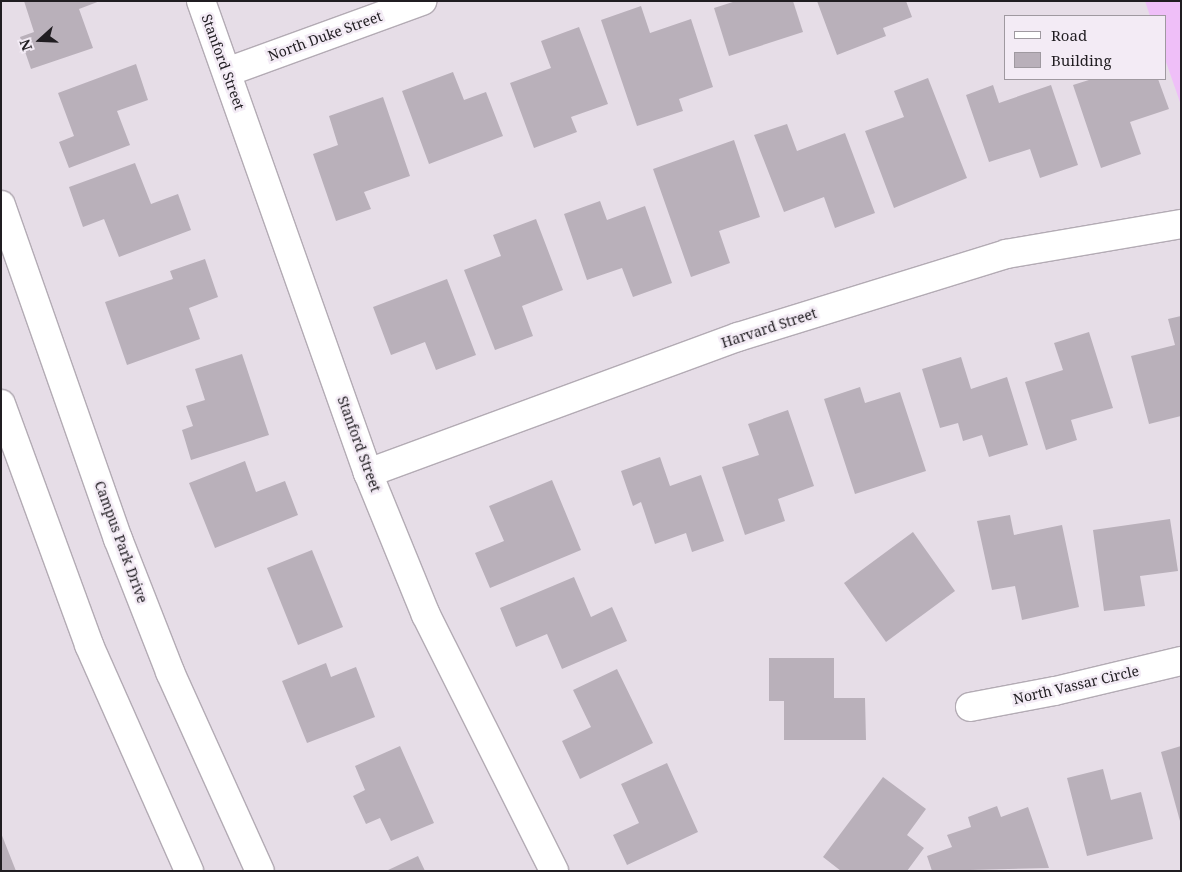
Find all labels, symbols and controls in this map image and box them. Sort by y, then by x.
street label: North Duke Street [266,8,384,64]
street label: Stanford Street [198,12,248,112]
north arrow [15,15,65,65]
legend [1004,15,1167,80]
text: Road [1051,25,1087,45]
text: N [15,37,36,54]
text: Building [1051,50,1112,70]
street label: Harvard Street [719,305,819,351]
street label: Stanford Street [334,394,384,494]
street label: Campus Park Drive [91,479,151,605]
street label: North Vassar Circle [1012,662,1140,708]

